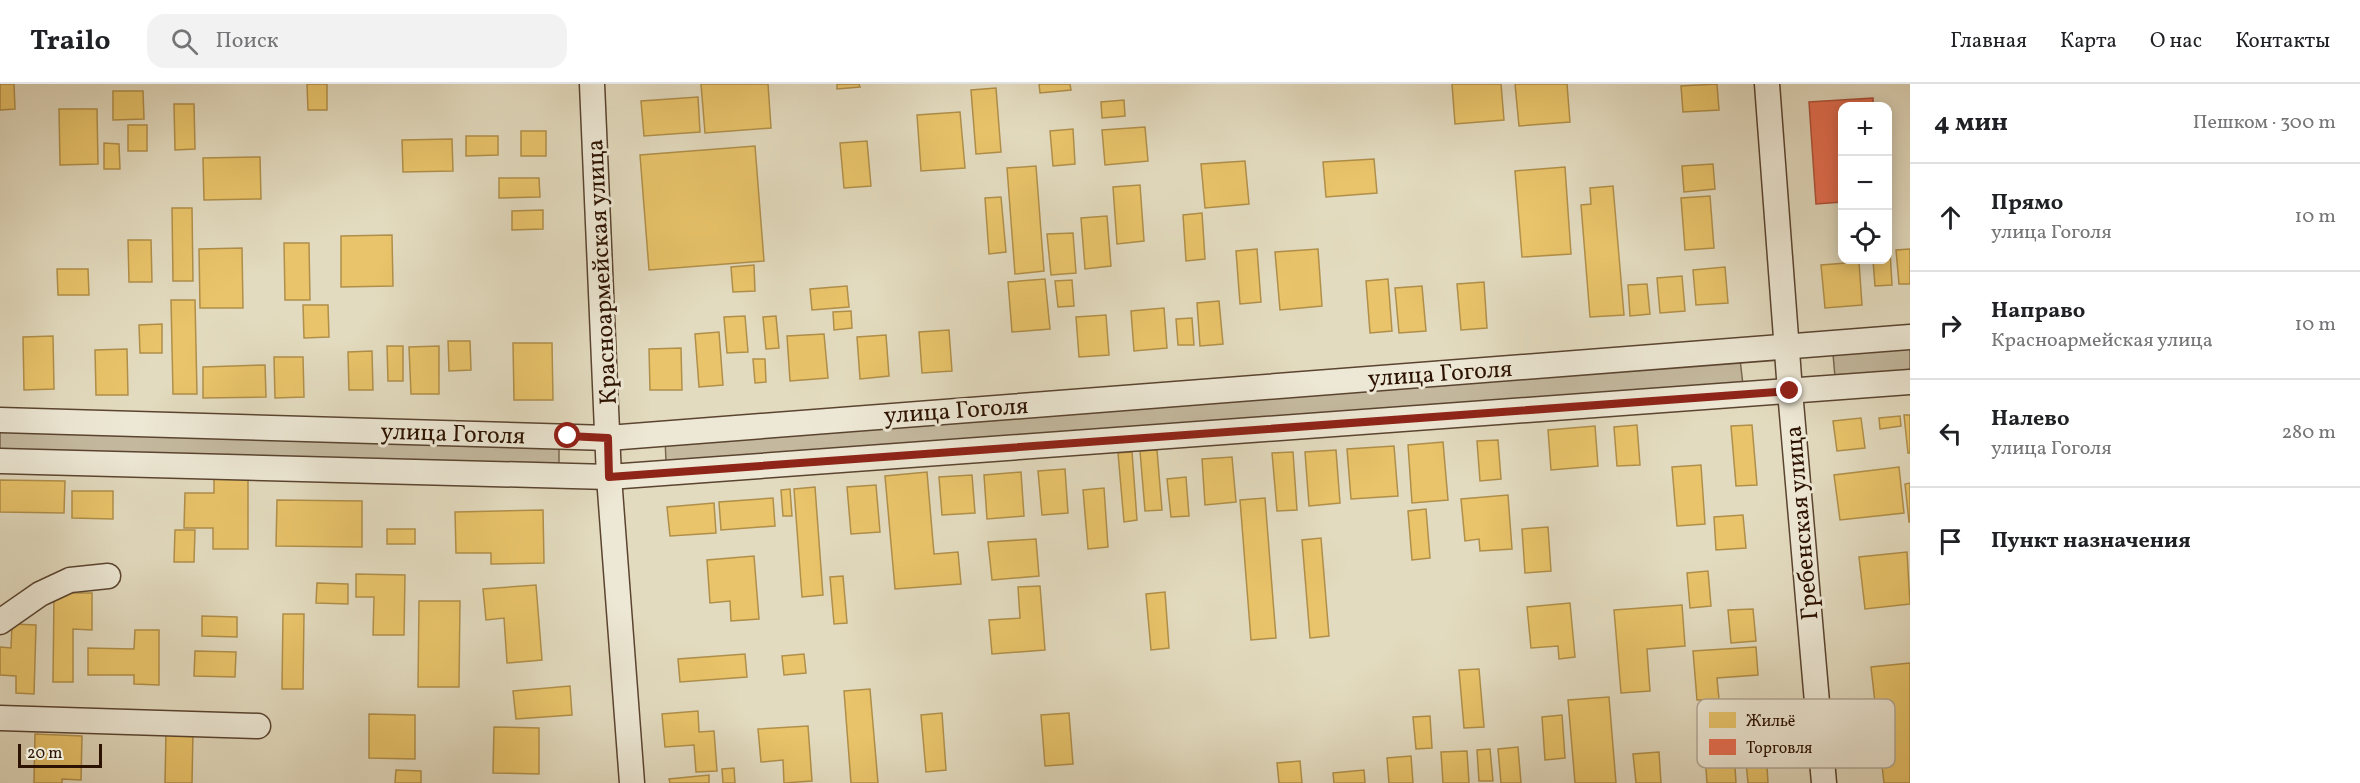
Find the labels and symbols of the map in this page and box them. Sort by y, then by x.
street label: Красноармейская улица [579,138,627,406]
street label: улица Гоголя [1367,353,1514,397]
route end [1776,377,1802,403]
street label: улица Гоголя [883,390,1030,434]
street label: улица Гоголя [380,415,526,455]
route start [554,422,580,448]
street label: Гребенская улица [1778,424,1828,622]
legend [1697,699,1895,768]
text: Жильё [1746,711,1795,733]
text: Торговля [1746,738,1812,760]
scale bar [18,741,102,768]

